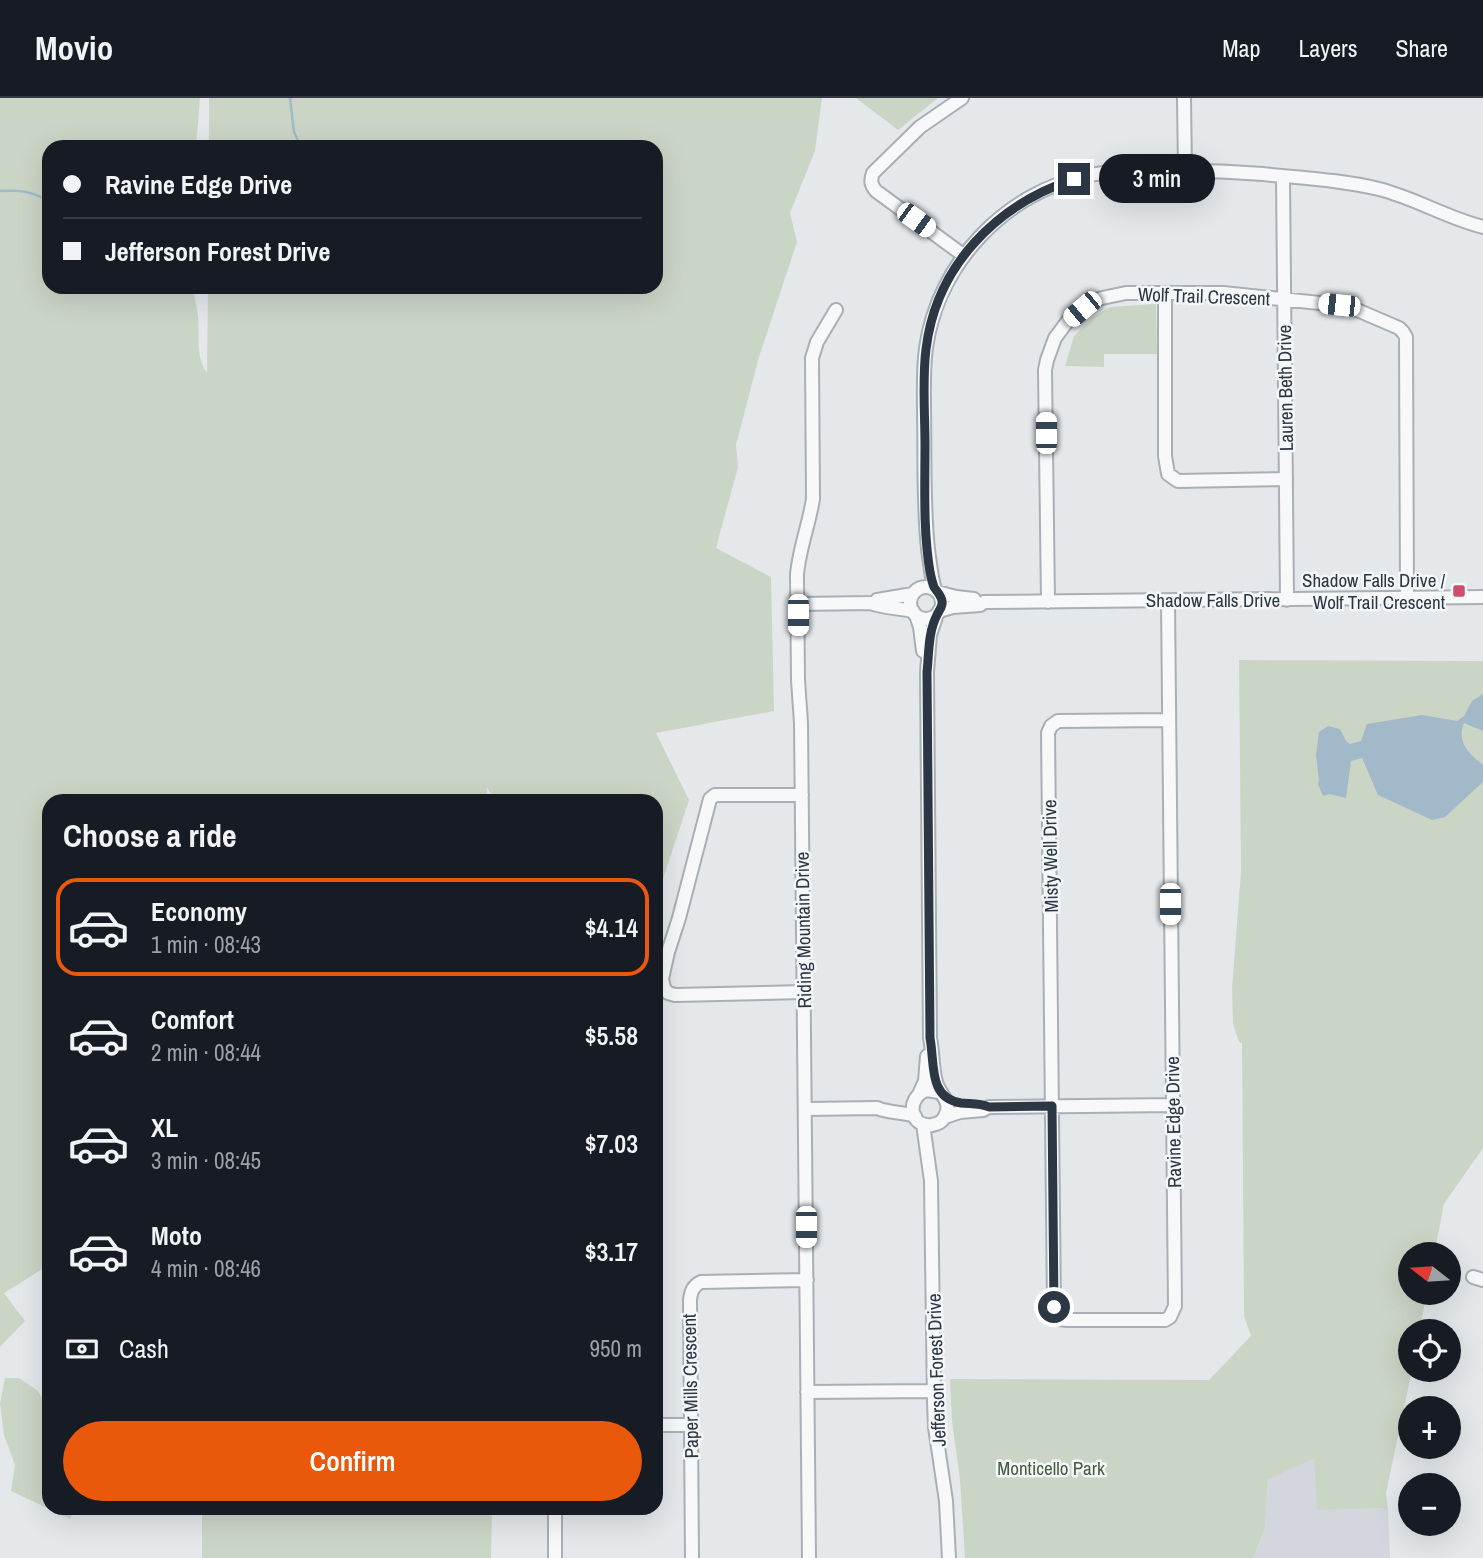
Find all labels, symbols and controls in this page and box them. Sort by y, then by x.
text: Movio [35,26,113,70]
text: Map [1222,32,1260,64]
text: Layers [1298,32,1357,64]
text: Share [1395,32,1448,64]
callout: 3 min [1098,154,1214,204]
route end [1058,163,1090,195]
text: 3 min [1133,163,1181,194]
text: Ravine Edge Drive [105,167,292,202]
car [893,199,940,241]
text: Jefferson Forest Drive [105,234,330,269]
street label: Wolf Trail Crescent [1137,281,1271,311]
car [1060,287,1105,331]
car [1318,292,1361,318]
street label: Lauren Beth Drive [1271,325,1299,451]
car [1036,412,1057,454]
place label: Shadow Falls Drive / Wolf Trail Crescent [1302,567,1446,615]
marker: Shadow Falls Drive / Wolf Trail Crescent [1451,583,1467,599]
street label: Shadow Falls Drive [1146,587,1280,613]
car [788,594,809,636]
street label: Misty Well Drive [1036,799,1064,913]
text: Choose a ride [63,814,237,857]
street label: Riding Mountain Drive [789,851,817,1009]
car [1160,883,1181,925]
text: Economy [151,894,247,929]
icon: car [67,896,130,959]
text: $4.14 [585,910,638,945]
text: 1 min · 08:43 [151,929,261,960]
text: Comfort [151,1002,234,1037]
icon: car [67,1004,130,1067]
text: $5.58 [585,1018,638,1053]
text: 2 min · 08:44 [151,1037,261,1068]
street label: Ravine Edge Drive [1159,1056,1187,1188]
text: XL [151,1110,178,1145]
icon: car [67,1112,130,1175]
text: $7.03 [585,1126,638,1161]
text: 3 min · 08:45 [151,1145,261,1176]
car [796,1206,817,1248]
text: Moto [151,1218,202,1253]
icon: car [67,1220,130,1283]
text: $3.17 [585,1234,638,1269]
north arrow [1398,1242,1461,1306]
map controls [1398,1242,1461,1536]
text: 4 min · 08:46 [151,1253,261,1284]
route start [1038,1291,1070,1323]
street label: Jefferson Forest Drive [920,1293,952,1447]
street label: Paper Mills Crescent [676,1313,704,1459]
button: locate [1398,1319,1461,1382]
icon: cash [63,1330,101,1368]
text: Cash [119,1331,169,1366]
text: 950 m [590,1333,642,1364]
button: + [1398,1396,1461,1459]
button: Confirm [63,1421,642,1501]
park label: Monticello Park [997,1455,1105,1481]
button: − [1398,1473,1461,1536]

